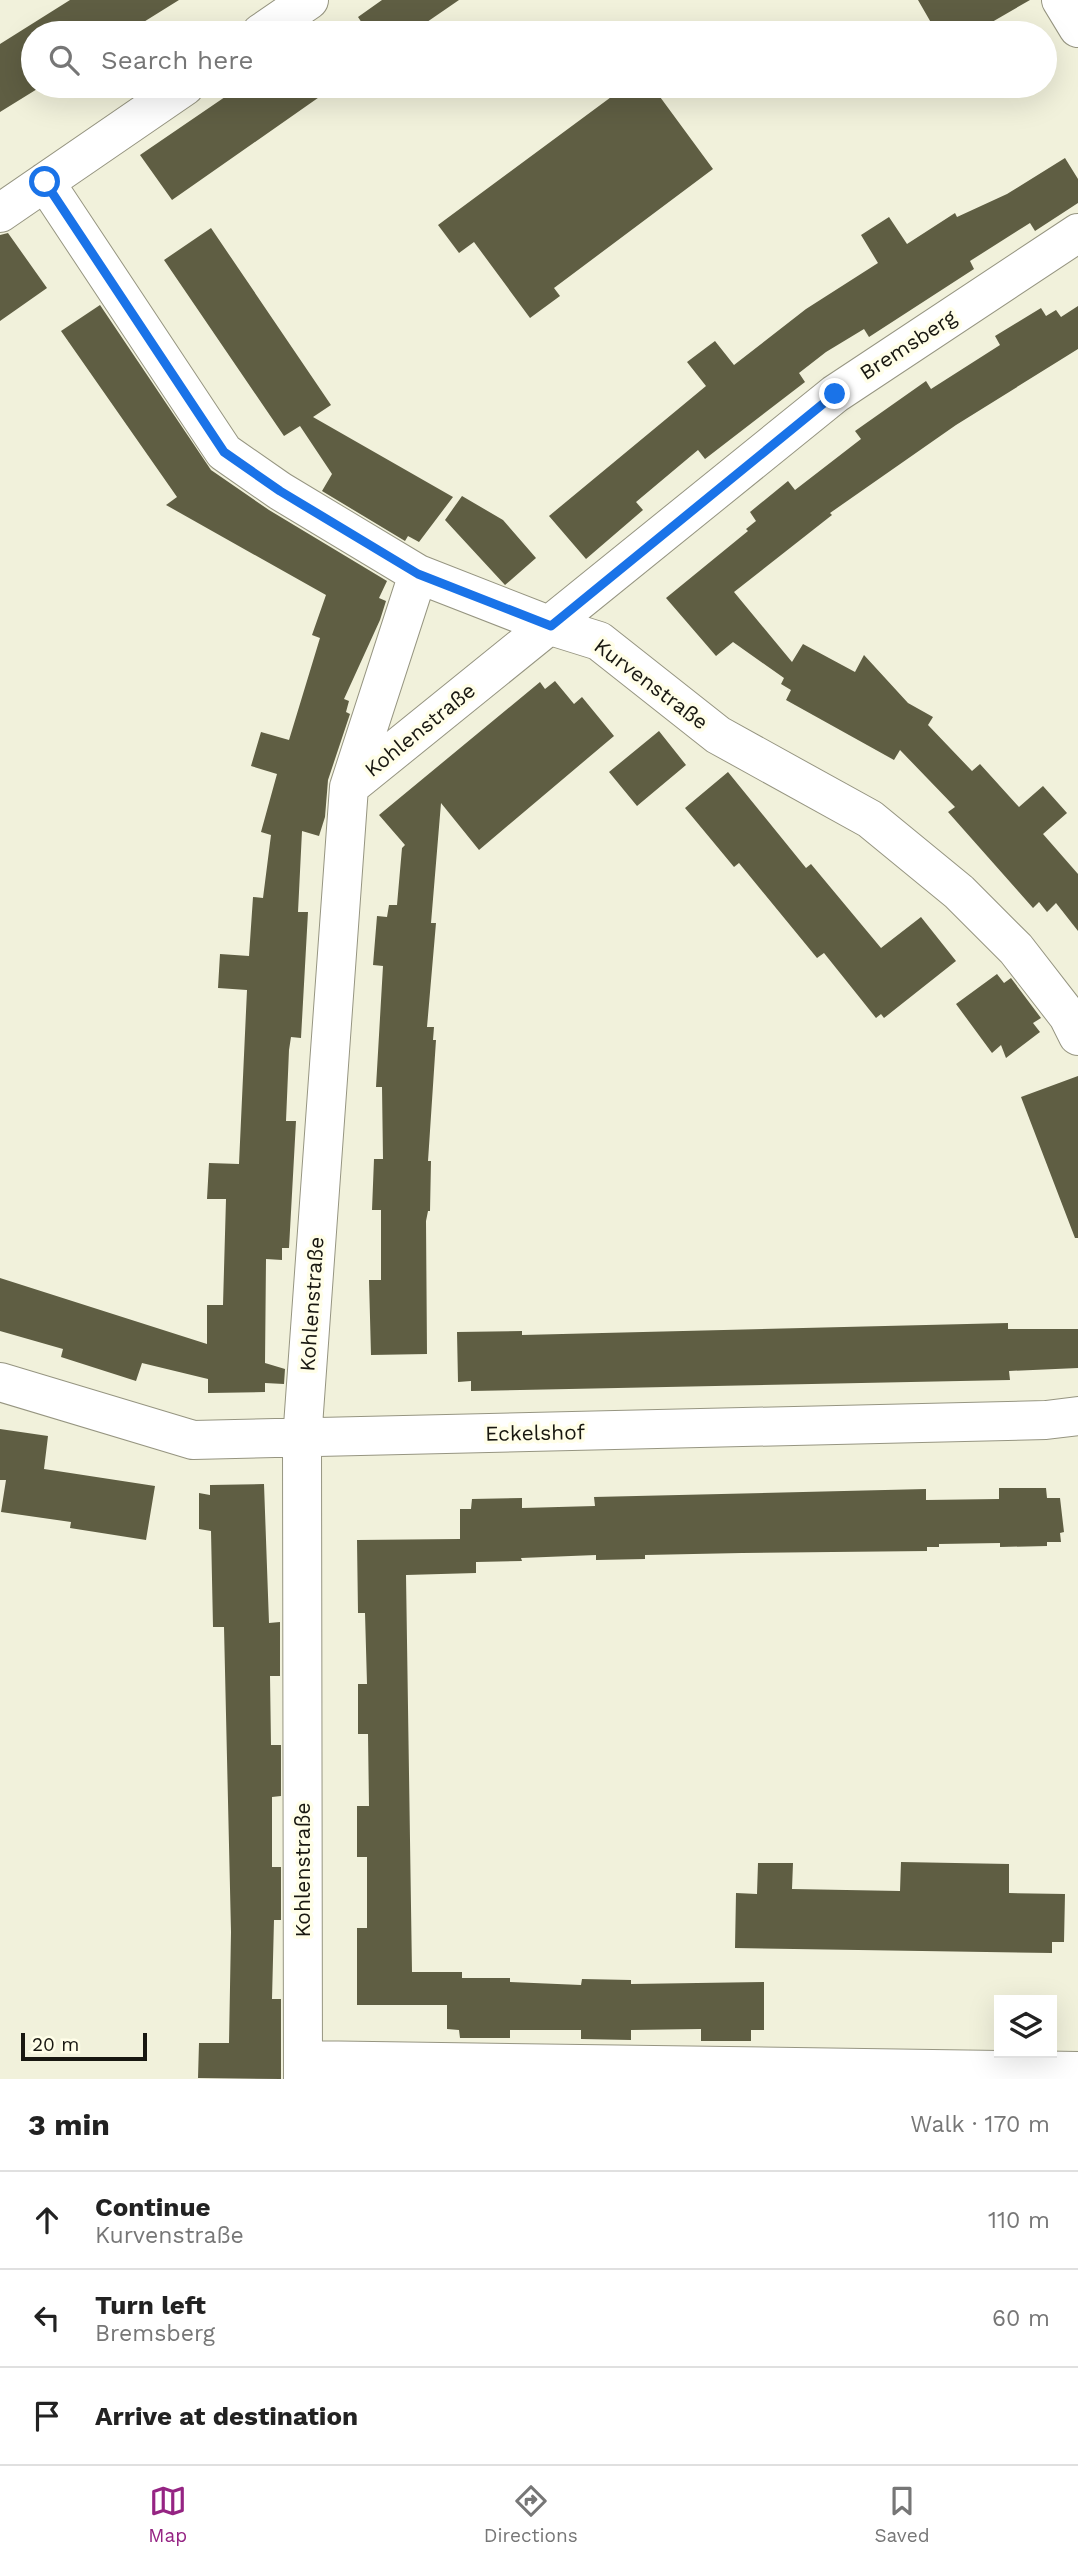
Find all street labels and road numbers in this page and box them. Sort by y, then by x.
street label: Bremsberg [855,304,961,385]
street label: Kurvenstraße [590,633,713,734]
street label: Kohlenstraße [359,677,480,782]
street label: Kohlenstraße [294,1236,329,1372]
street label: Eckelshof [485,1419,585,1446]
street label: Kohlenstraße [290,1802,315,1938]

